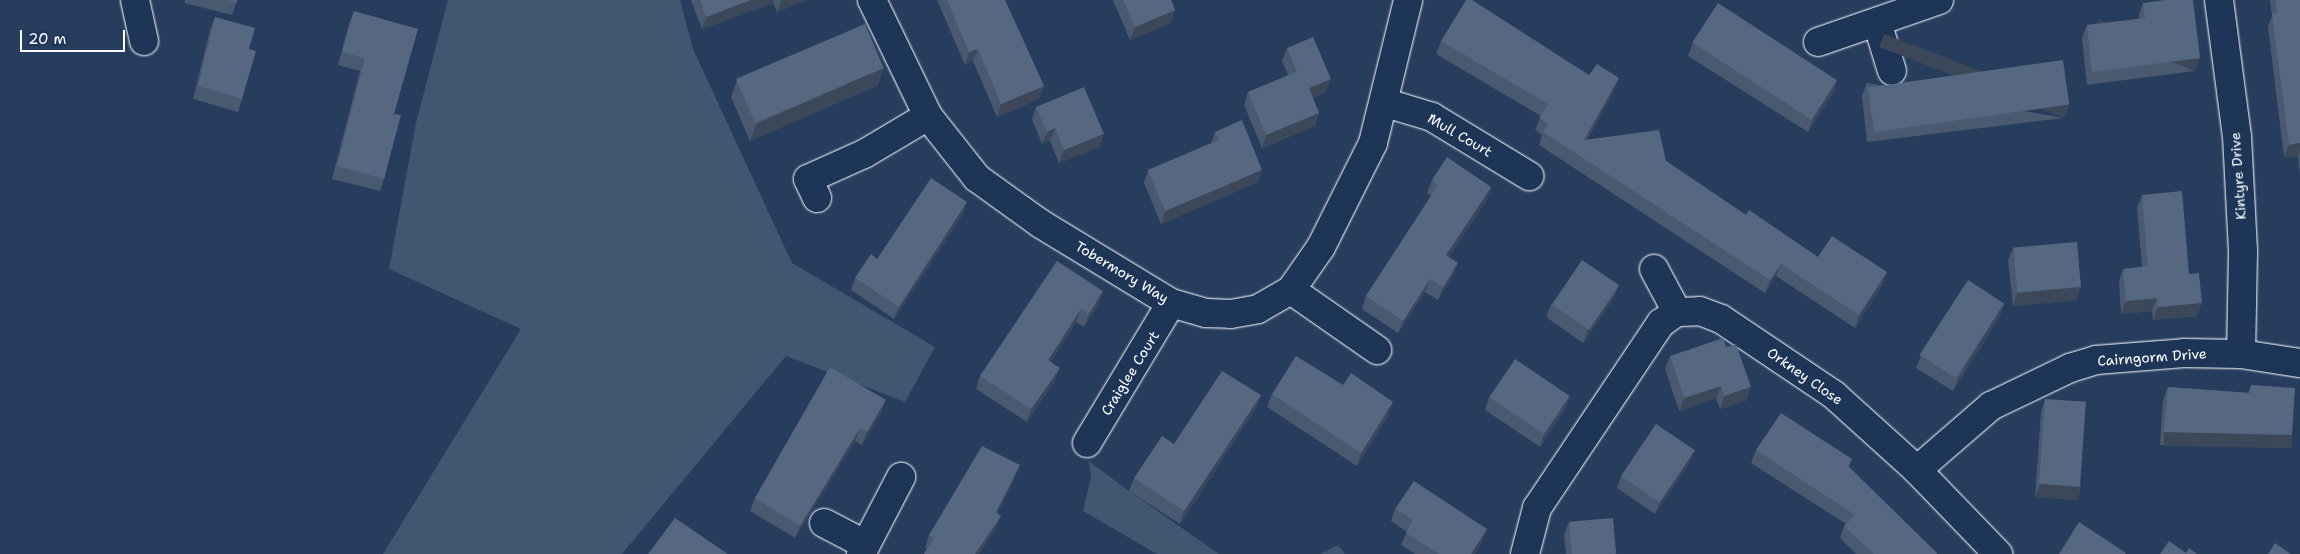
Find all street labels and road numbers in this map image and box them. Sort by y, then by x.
street label: Mull Court [1425,110,1495,160]
street label: Kintyre Drive [2227,132,2249,220]
street label: Tobermory Way [1072,237,1172,307]
street label: Craiglee Court [1097,328,1163,418]
street label: Orkney Close [1764,344,1846,408]
street label: Cairngorm Drive [2097,345,2207,369]

